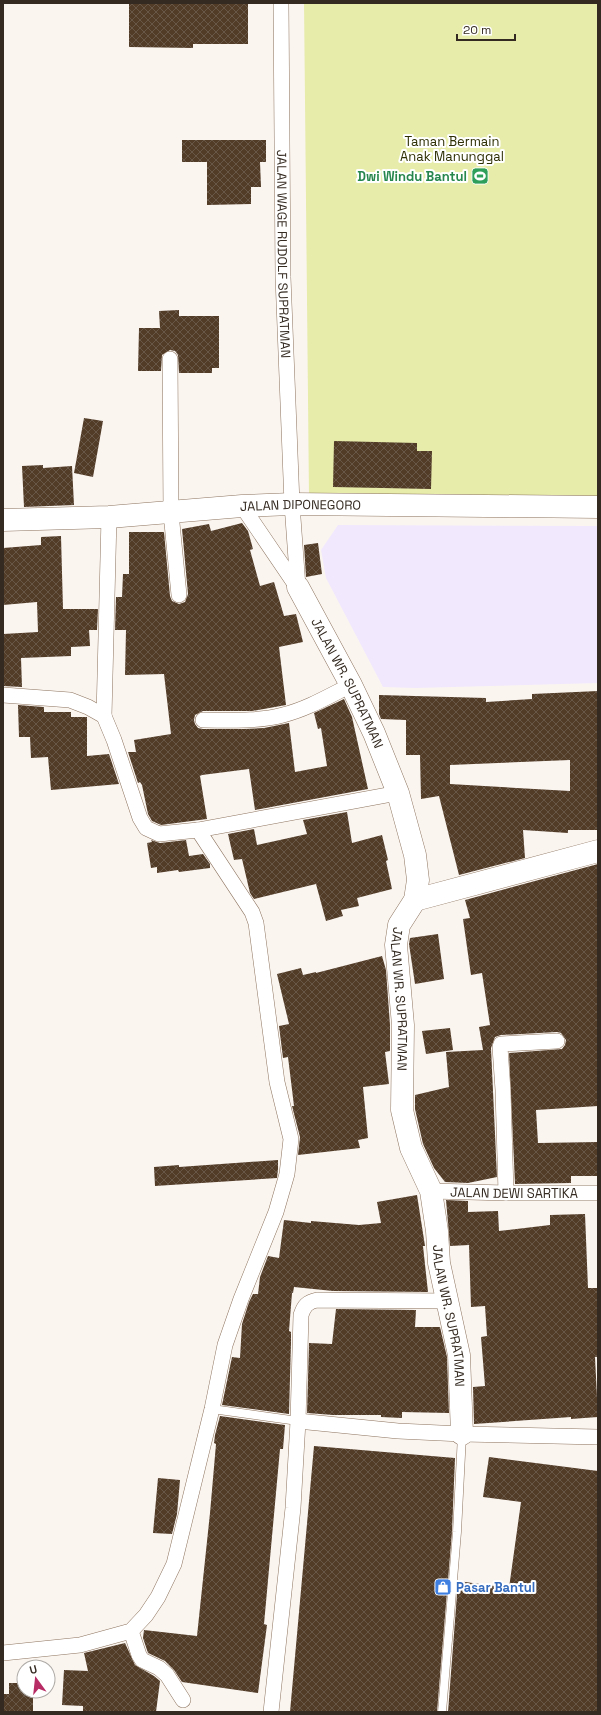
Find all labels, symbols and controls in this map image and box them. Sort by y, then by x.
scale bar [457,16,515,42]
text: 20 m [463,22,491,38]
park label: Taman Bermain Anak Manunggal [400,133,504,165]
street label: JALAN WAGE RUDOLF SUPRATMAN [274,150,295,359]
sports icon: Dwi Windu Bantul [470,166,490,186]
place label: Dwi Windu Bantul [357,168,467,185]
street label: JALAN DIPONEGORO [239,495,361,515]
street label: JALAN WR. SUPRATMAN [308,615,388,751]
street label: JALAN WR. SUPRATMAN [387,926,412,1071]
street label: JALAN DEWI SARTIKA [450,1183,578,1202]
street label: JALAN WR. SUPRATMAN [429,1244,469,1387]
shop icon: Pasar Bantul [433,1577,453,1597]
place label: Pasar Bantul [456,1579,535,1596]
north arrow [16,1659,56,1699]
text: U [28,1662,39,1677]

